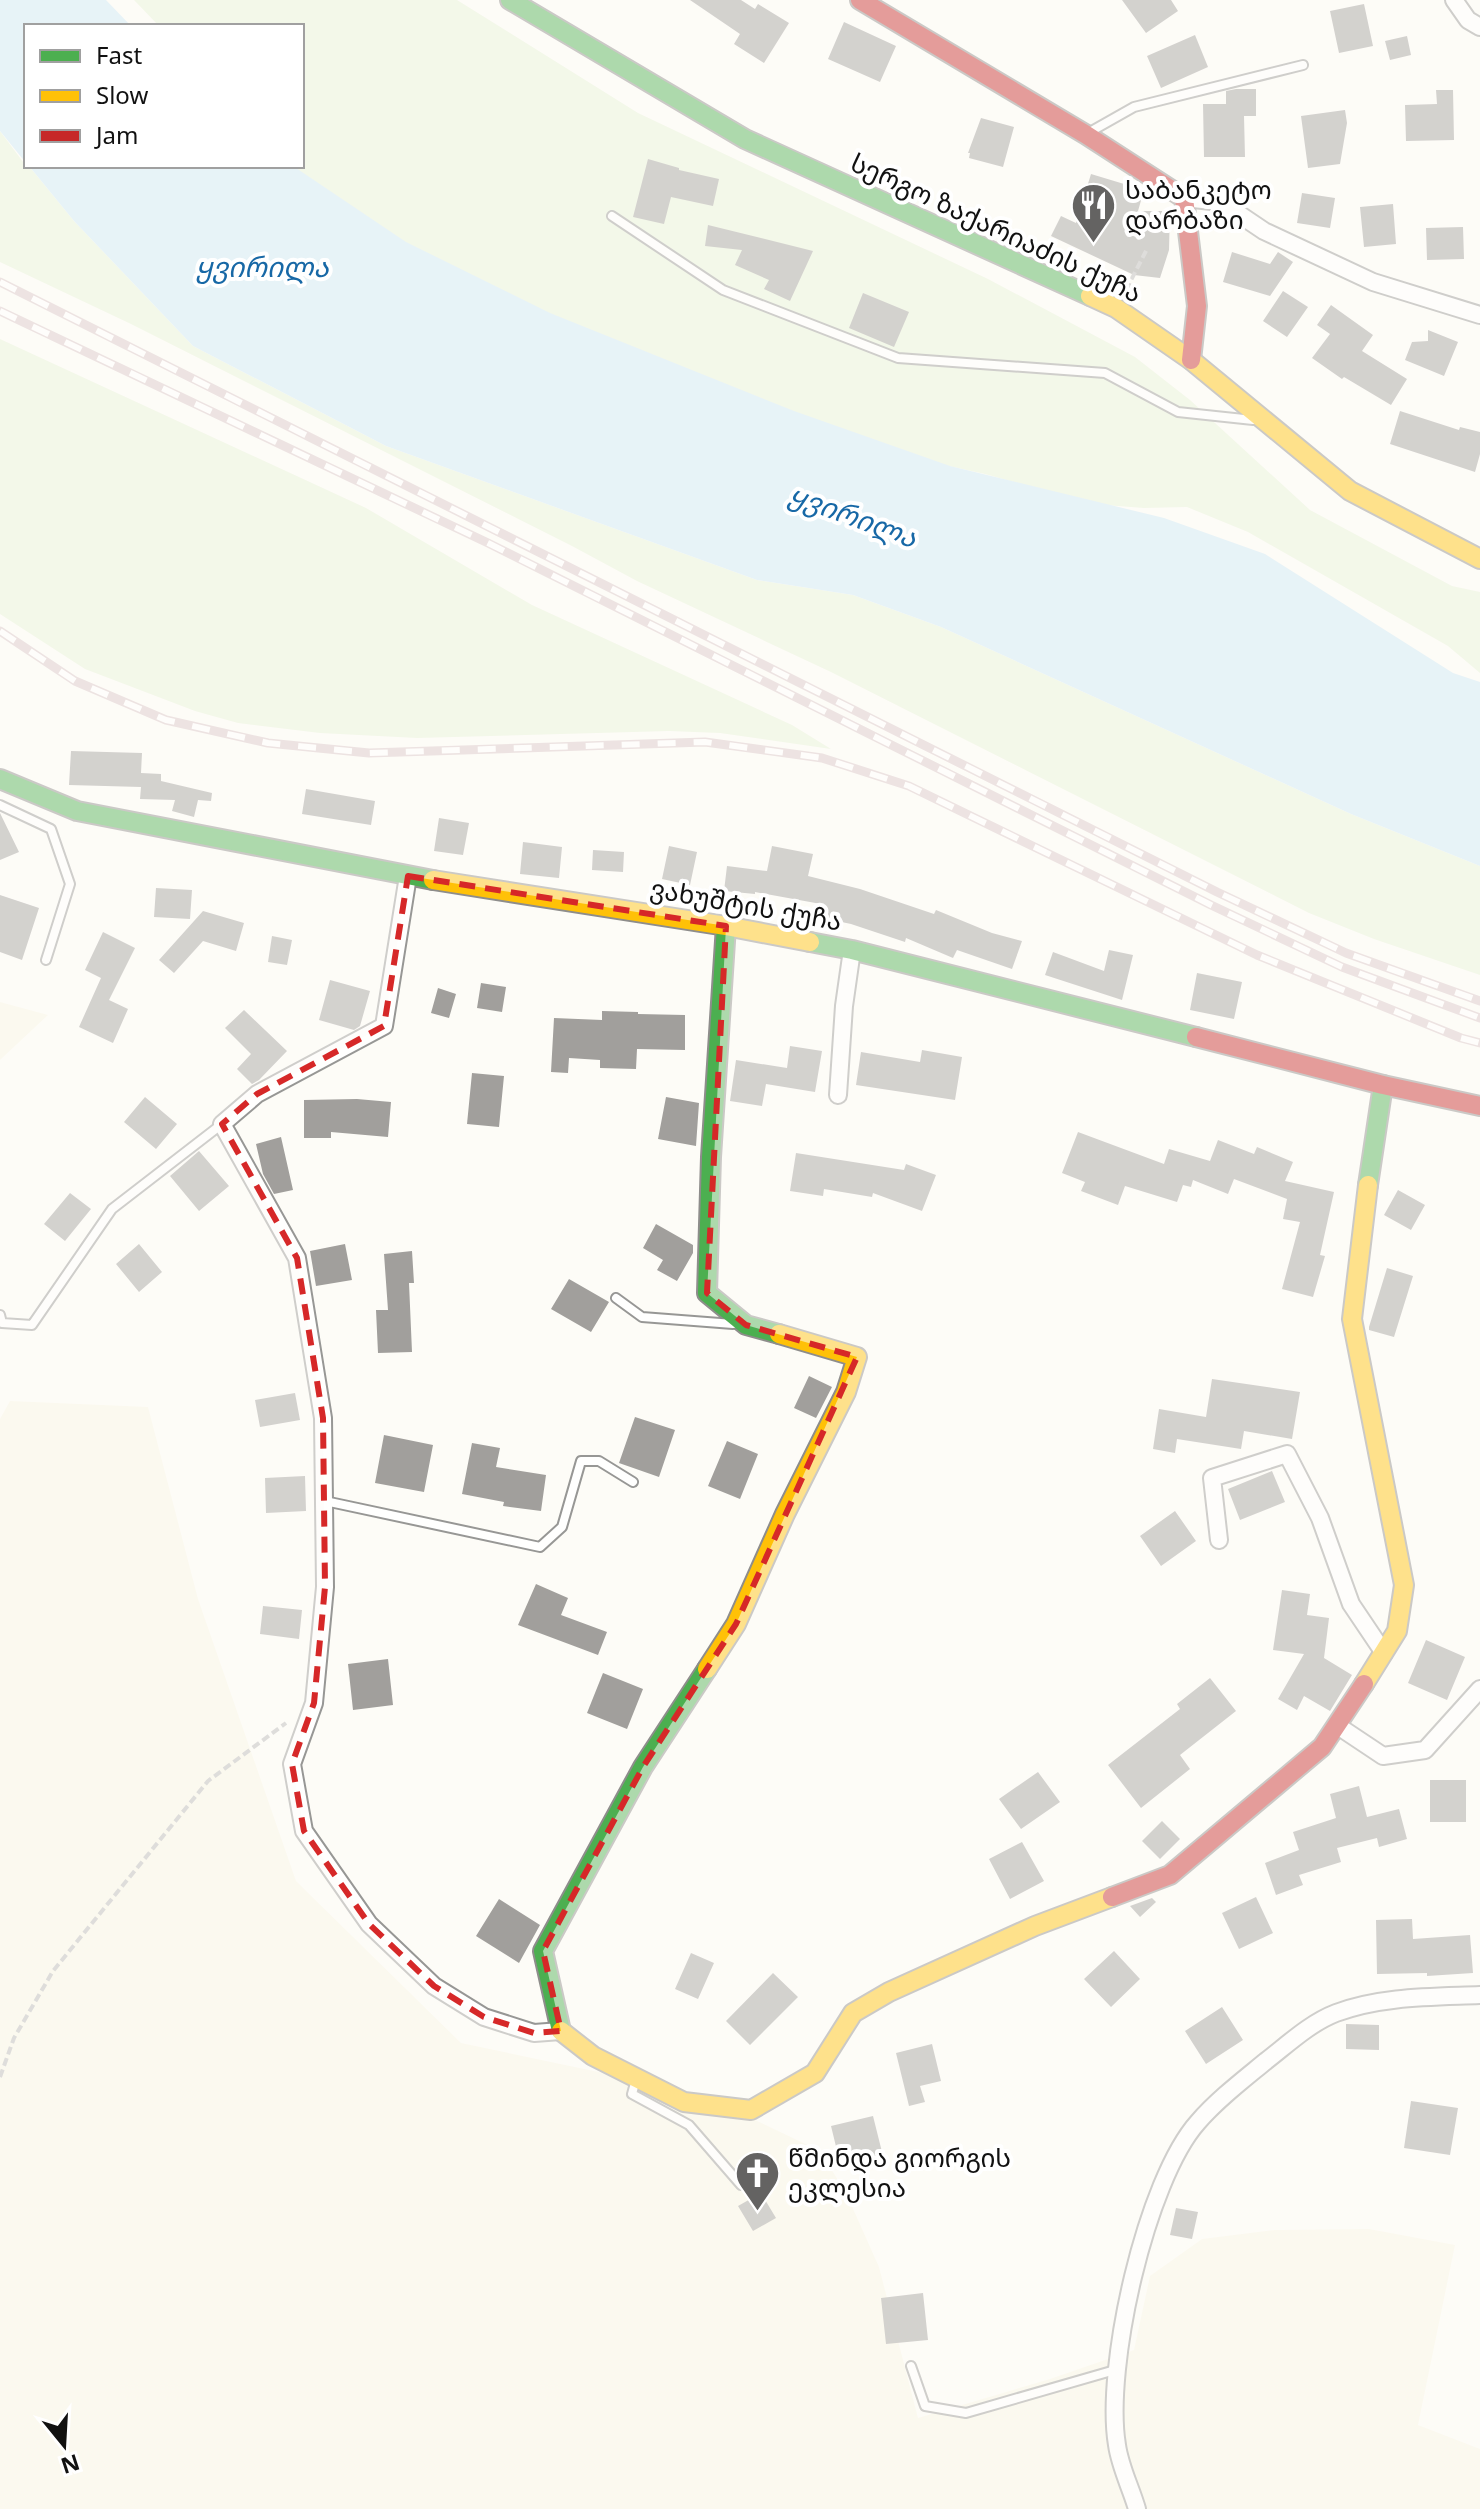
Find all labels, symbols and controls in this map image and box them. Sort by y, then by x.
legend [24,24,304,168]
text: Fast [96,38,142,71]
text: Slow [96,78,148,111]
text: Jam [94,118,138,151]
street label: სერგო ზაქარიაძის ქუჩა [845,144,1148,310]
place label: საბანკეტო დარბაზი [1125,171,1272,237]
restaurant icon: საბანკეტო დარბაზი [1070,181,1118,244]
water label: ყვირილა [195,247,329,285]
water label: ყვირილა [784,474,923,556]
street label: ვახუშტის ქუჩა [648,869,845,939]
place label: წმინდა გიორგის ეკლესია [788,2139,1011,2205]
church icon: წმინდა გიორგის ეკლესია [733,2149,781,2212]
north arrow [24,2405,104,2485]
text: N [57,2448,83,2481]

